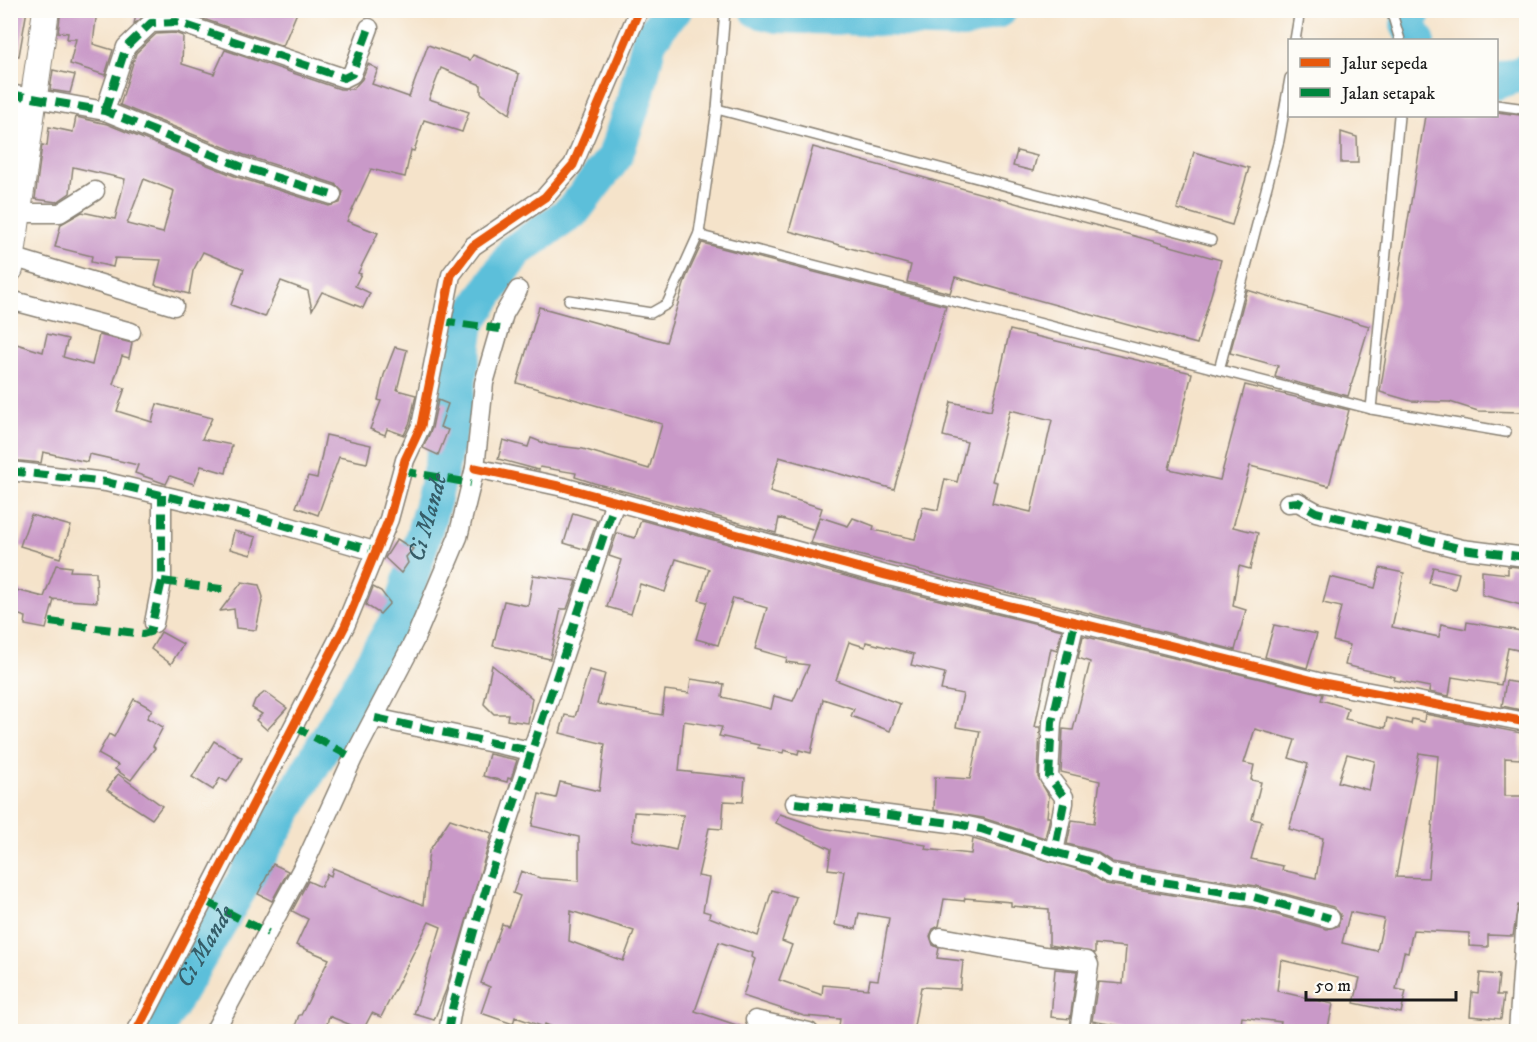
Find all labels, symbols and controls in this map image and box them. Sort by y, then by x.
legend [1288,39,1498,117]
text: Jalur sepeda [1340,53,1428,75]
text: Jalan setapak [1340,83,1435,105]
water label: Ci Mande [401,470,454,565]
water label: Ci Mande [169,900,241,993]
scale bar [1306,964,1456,1002]
text: 50 m [1315,975,1351,997]

